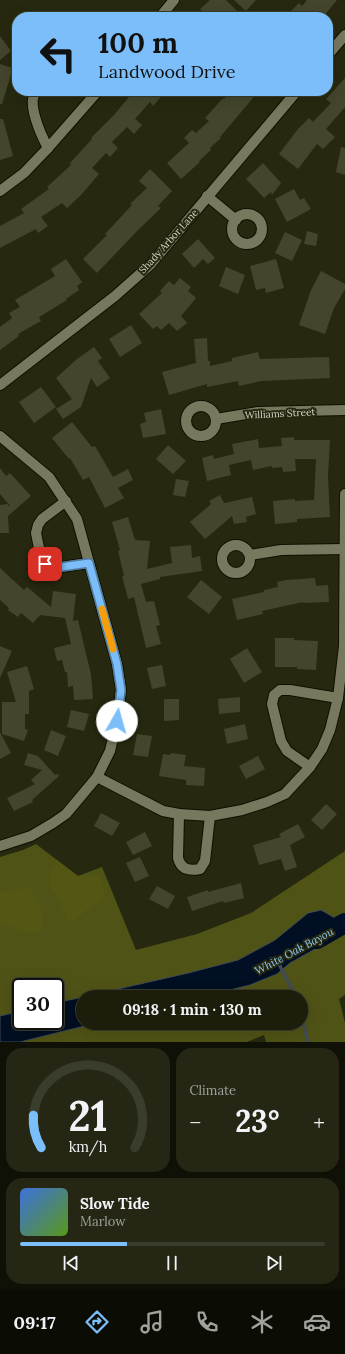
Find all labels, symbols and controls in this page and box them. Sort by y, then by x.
text: 100 m [98,25,178,61]
icon: left [32,28,84,80]
text: Landwood Drive [98,60,235,83]
street label: Shady Arbor Lane [136,206,201,276]
street label: Williams Street [244,405,316,422]
pin [28,547,62,581]
icon: arrive [34,553,56,575]
position arrow [96,700,138,742]
water label: White Oak Bayou [252,924,336,978]
speed limit sign: 30 [12,978,64,1030]
text: 09:18 · 1 min · 130 m [122,1000,262,1019]
text: Climate [190,1082,236,1099]
text: 21 [68,1089,107,1142]
text: 23° [235,1102,279,1140]
text: − [190,1108,201,1136]
text: + [313,1108,325,1136]
text: km/h [68,1138,107,1157]
text: Slow Tide [80,1194,150,1213]
text: Marlow [80,1213,126,1230]
icon: previous [60,1252,82,1274]
icon: pause [161,1252,183,1274]
icon: next [263,1252,285,1274]
icon: directions [83,1308,111,1336]
icon: music [138,1308,166,1336]
icon: phone [193,1308,221,1336]
icon: climate [248,1308,276,1336]
icon: car [303,1308,331,1336]
text: 09:17 [14,1311,56,1334]

